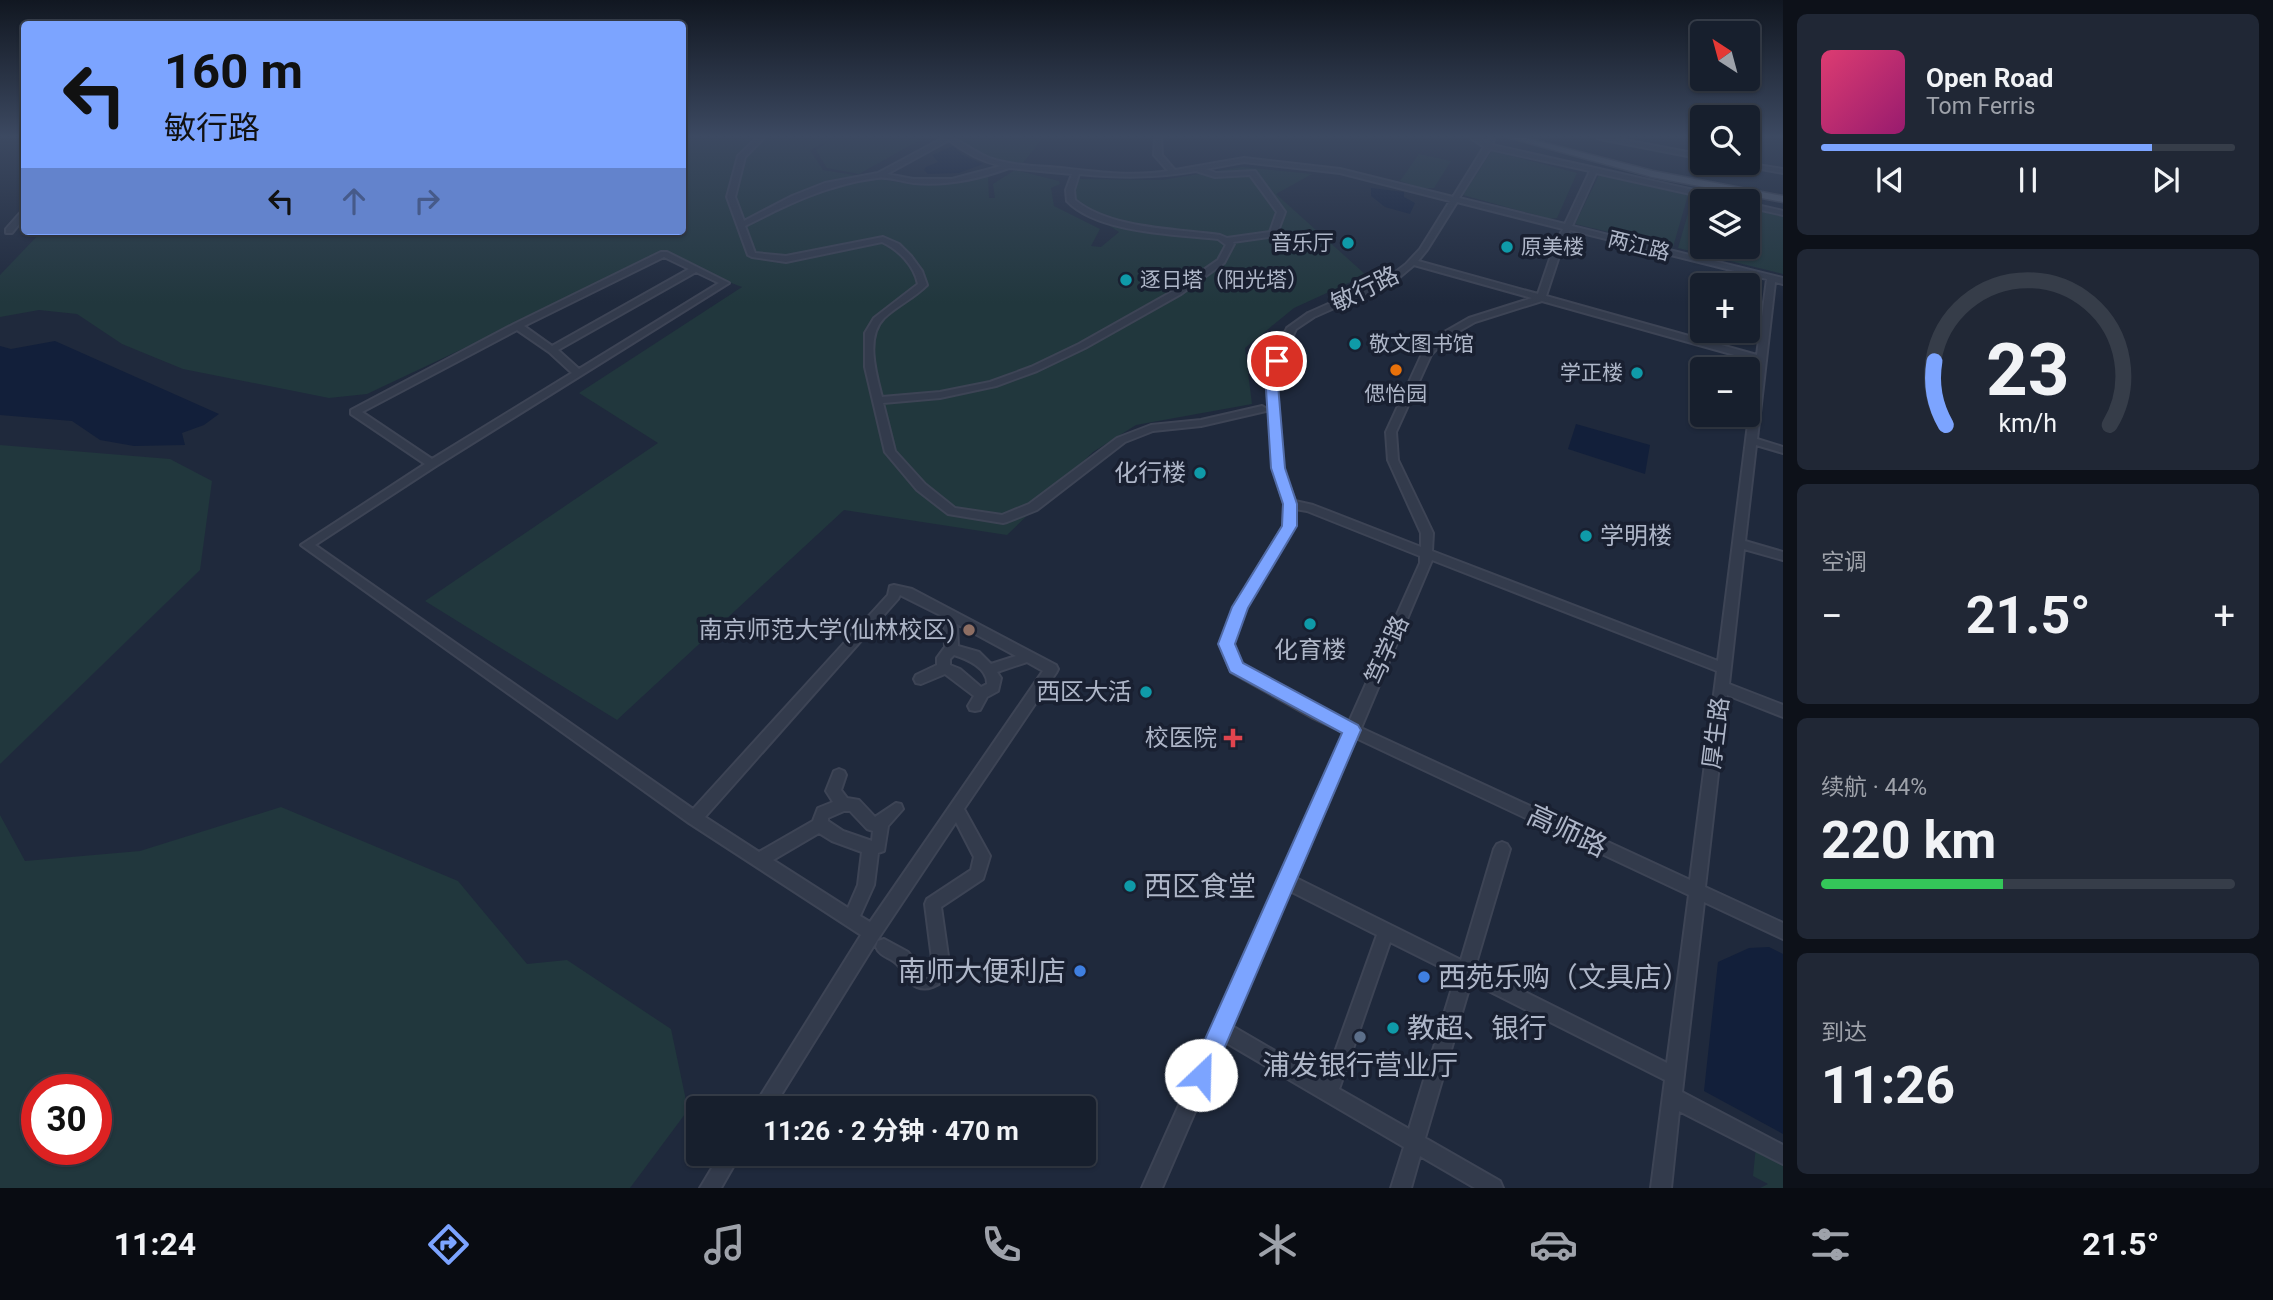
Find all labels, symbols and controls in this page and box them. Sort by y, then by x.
north arrow [1690,21,1760,91]
map controls [1690,21,1760,427]
text: 160 m [164,43,303,100]
icon: left [49,49,140,140]
text: Open Road [1926,63,2054,93]
text: Tom Ferris [1926,93,2035,120]
button: search [1690,105,1760,175]
text: 敏行路 [164,109,260,147]
icon: previous [1871,161,1909,199]
icon: pause [2009,161,2047,199]
icon: next [2147,161,2185,199]
icon: left [262,182,300,220]
icon: ahead [335,182,373,220]
icon: right [408,182,446,220]
button: layers [1690,189,1760,259]
street label: 两江路 [1606,227,1672,265]
place label: 音乐厅 [1271,231,1334,255]
marker: 音乐厅 [1340,235,1356,251]
place label: 原美楼 [1521,235,1584,259]
marker: 原美楼 [1499,239,1515,255]
street label: 敏行路 [1327,261,1403,317]
place label: 逐日塔（阳光塔） [1140,268,1308,292]
marker: 逐日塔（阳光塔） [1118,272,1134,288]
button: + [1690,273,1760,343]
text: 23 [1986,328,2070,414]
pin [1247,331,1307,391]
place label: 敬文图书馆 [1369,332,1474,356]
marker: 敬文图书馆 [1347,336,1363,352]
icon: arrive [1258,342,1296,380]
button: − [1690,357,1760,427]
place label: 学正楼 [1560,361,1623,385]
marker: 偲怡园 [1388,362,1404,378]
marker: 学正楼 [1629,365,1645,381]
place label: 偲怡园 [1365,382,1428,406]
text: km/h [1999,409,2057,438]
place label: 化行楼 [1114,459,1186,487]
marker: 化行楼 [1192,465,1208,481]
place label: 学明楼 [1600,522,1672,550]
marker: 学明楼 [1578,528,1594,544]
text: 空调 [1821,549,1867,576]
text: 21.5° [1966,585,2091,646]
text: − [1821,594,1843,638]
text: + [2213,594,2235,638]
street label: 笃学路 [1360,611,1414,689]
place label: 南京师范大学(仙林校区) [698,616,955,644]
marker: 化育楼 [1302,616,1318,632]
marker: 南京师范大学(仙林校区) [961,622,977,638]
place label: 化育楼 [1274,636,1346,664]
place label: 西区大活 [1036,678,1132,706]
marker: 西区大活 [1138,684,1154,700]
street label: 厚生路 [1698,696,1734,770]
place label: 校医院 [1145,724,1217,752]
marker: 校医院 [1223,728,1243,748]
text: 续航 · 44% [1821,774,1927,801]
street label: 高师路 [1522,798,1612,864]
text: 220 km [1821,810,1996,871]
place label: 西区食堂 [1144,870,1256,903]
marker: 西区食堂 [1122,878,1138,894]
place label: 南师大便利店 [898,955,1066,988]
place label: 西苑乐购（文具店） [1438,961,1690,994]
marker: 南师大便利店 [1072,963,1088,979]
marker: 西苑乐购（文具店） [1416,969,1432,985]
place label: 教超、银行 [1407,1012,1547,1045]
text: 到达 [1821,1019,1867,1046]
marker: 教超、银行 [1385,1020,1401,1036]
marker: 浦发银行营业厅 [1352,1029,1368,1045]
position arrow [1164,1038,1238,1112]
place label: 浦发银行营业厅 [1262,1049,1458,1082]
text: 11:26 [1821,1055,1955,1116]
speed limit sign: 30 [21,1074,112,1165]
text: 11:26 · 2 分钟 · 470 m [763,1116,1019,1146]
icon: directions [424,1220,473,1269]
icon: music [700,1220,749,1269]
icon: phone [977,1220,1026,1269]
icon: climate [1253,1220,1302,1269]
icon: car [1529,1220,1578,1269]
icon: filters [1806,1220,1855,1269]
text: 11:24 [114,1225,196,1263]
text: 21.5° [2082,1225,2159,1263]

